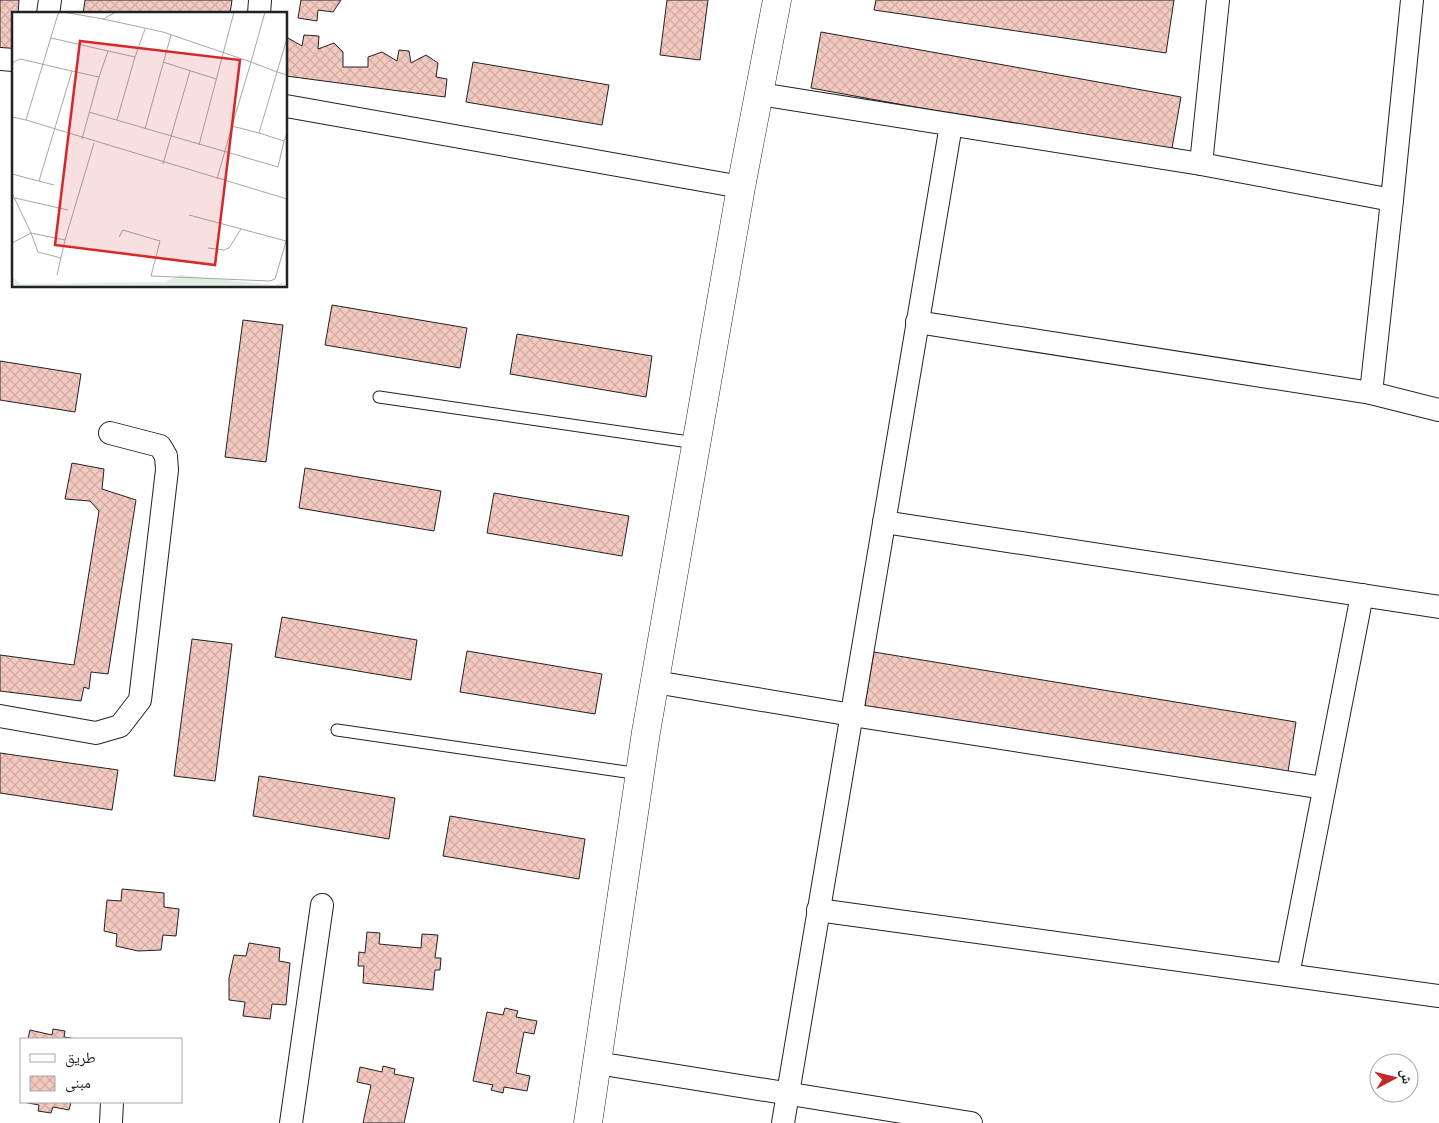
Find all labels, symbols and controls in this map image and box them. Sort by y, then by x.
inset map [12,12,288,288]
legend [20,1038,182,1103]
text: طريق [65,1048,96,1068]
north arrow [1369,1053,1419,1103]
text: ش [1397,1068,1417,1085]
text: مبنى [65,1073,91,1093]

